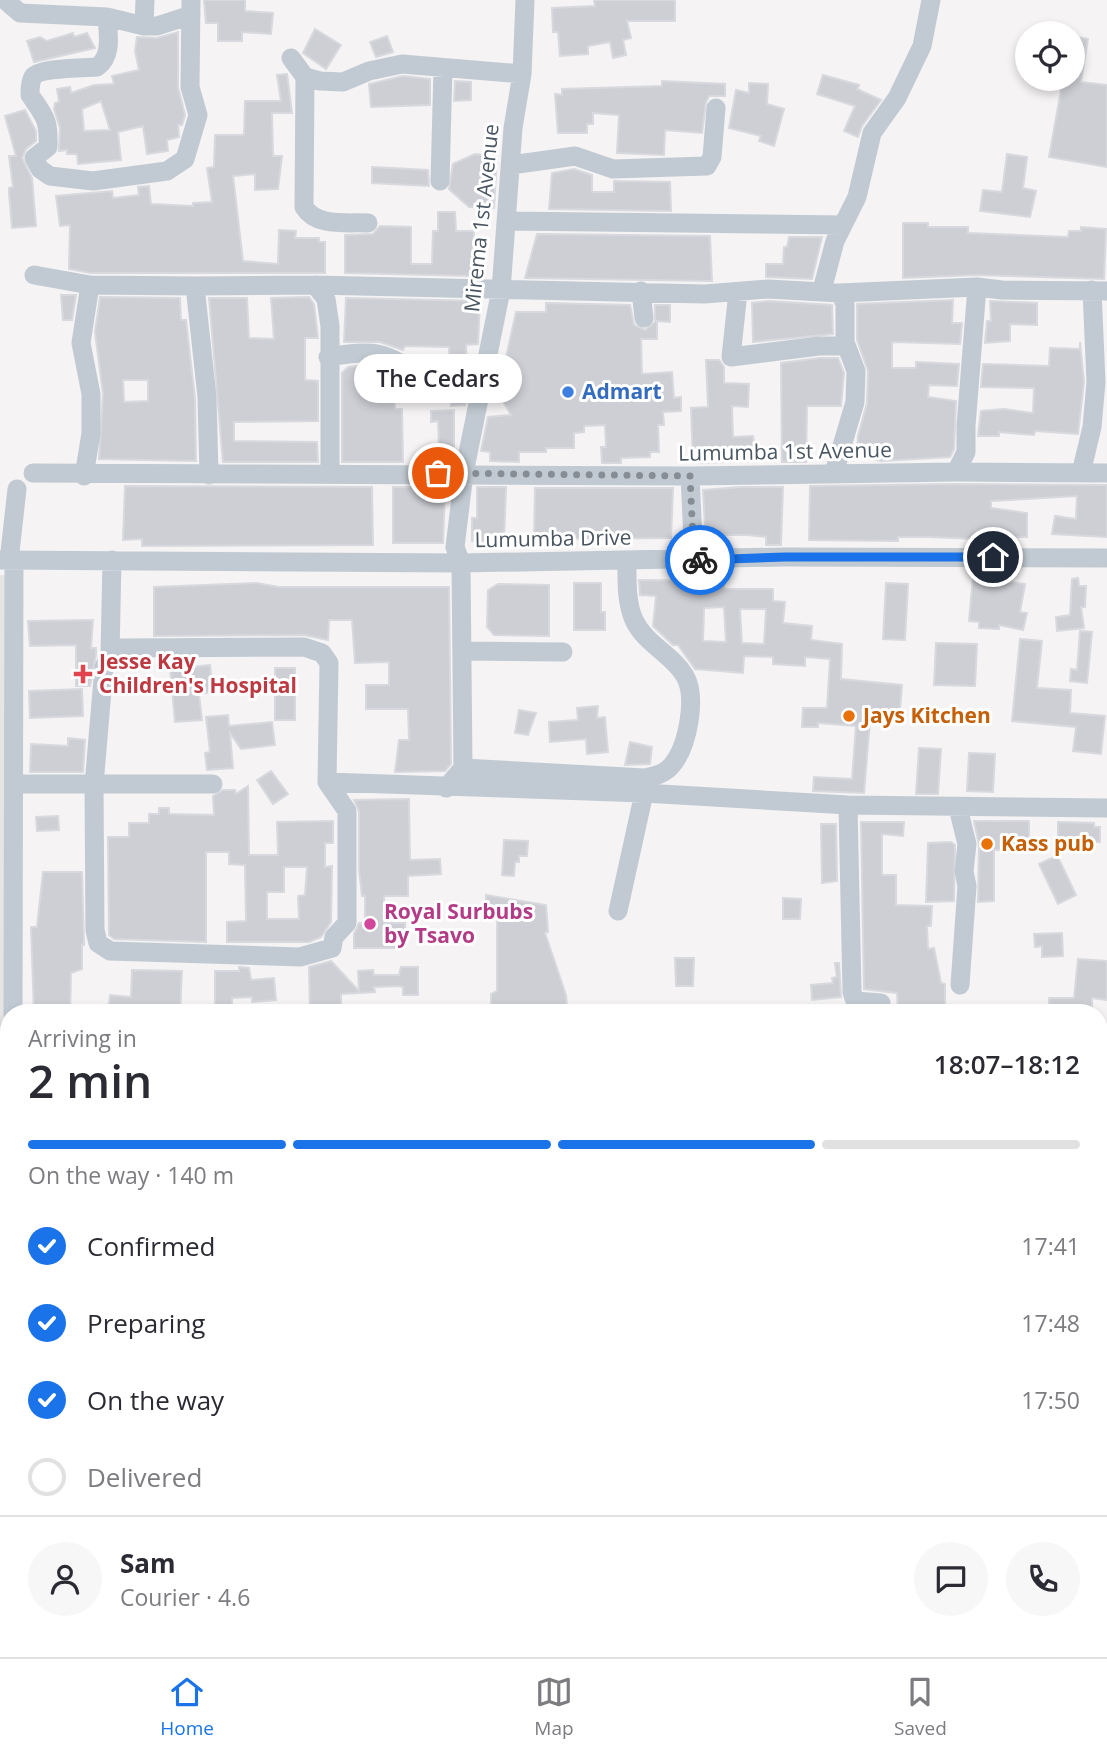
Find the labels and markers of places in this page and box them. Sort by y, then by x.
callout: The Cedars [354,354,522,403]
place label: Admart [582,377,662,405]
marker: Admart [560,384,576,400]
pin [408,443,468,503]
pin [963,527,1023,587]
place label: Jesse Kay Children's Hospital [97,647,297,699]
marker: Jesse Kay Children's Hospital [73,664,93,684]
place label: Jays Kitchen [861,701,991,729]
marker: Jays Kitchen [841,708,857,724]
place label: Kass pub [1001,829,1094,857]
marker: Kass pub [979,836,995,852]
place label: Royal Surbubs by Tsavo [384,897,533,949]
marker: Royal Surbubs by Tsavo [362,916,378,932]

